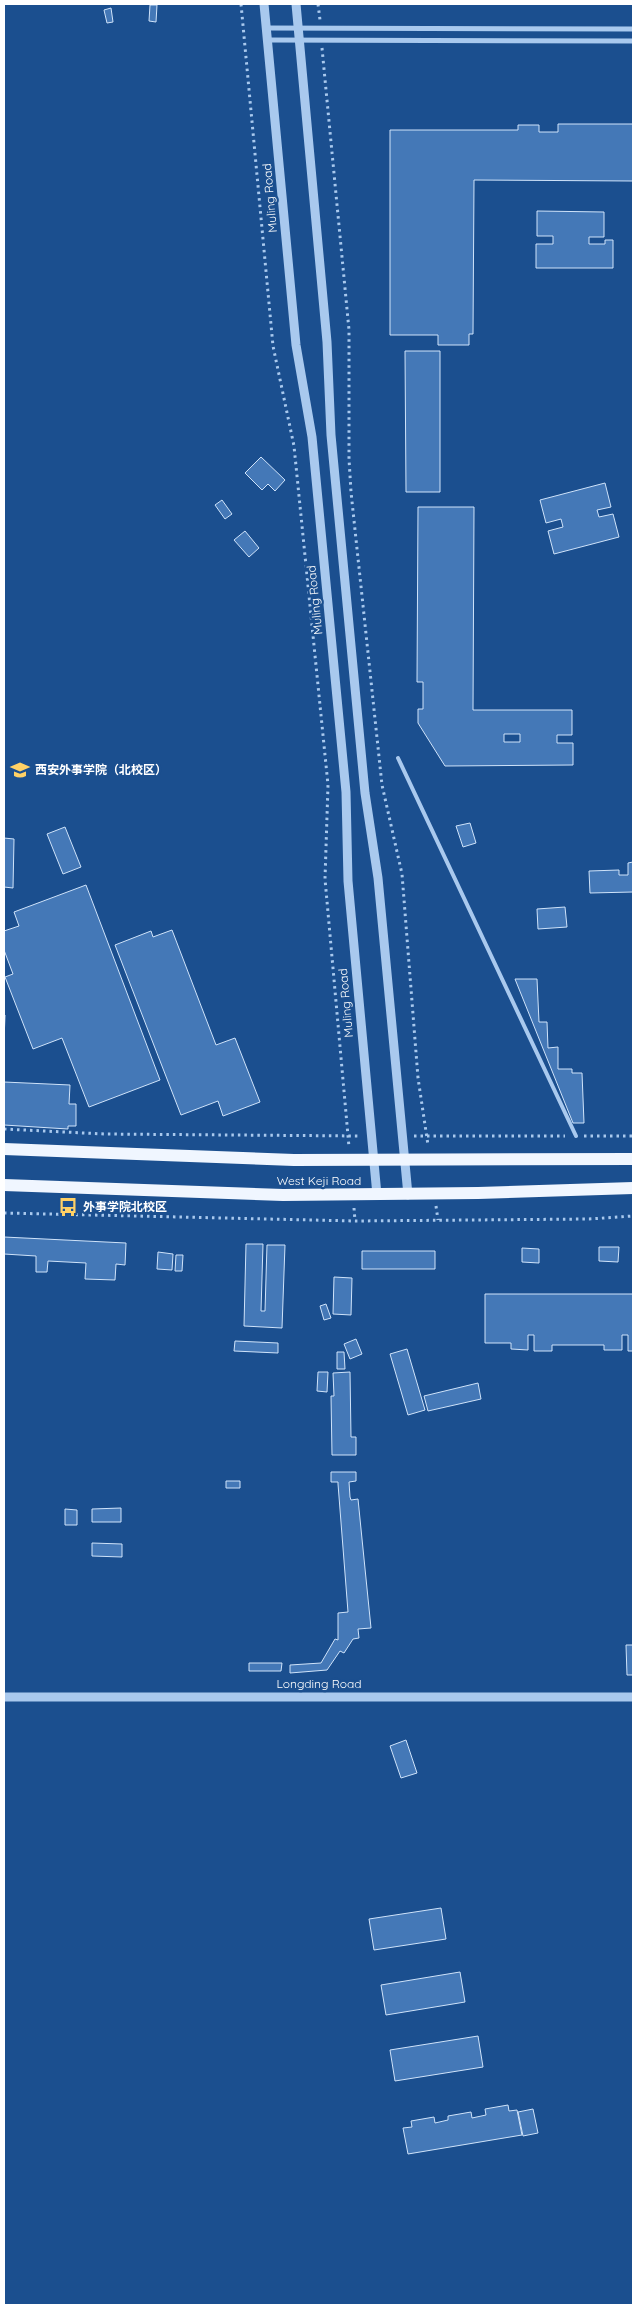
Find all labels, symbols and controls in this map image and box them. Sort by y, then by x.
street label: Muling Road [259,163,280,233]
street label: Muling Road [303,565,326,635]
school or university icon: 西安外事学院（北校区） [9,759,31,781]
place label: 西安外事学院（北校区） [35,762,167,777]
street label: Muling Road [335,968,356,1038]
street label: West Keji Road [277,1173,361,1188]
bus stop icon: 外事学院北校区 [57,1196,79,1218]
place label: 外事学院北校区 [83,1199,167,1214]
street label: Longding Road [276,1676,362,1691]

